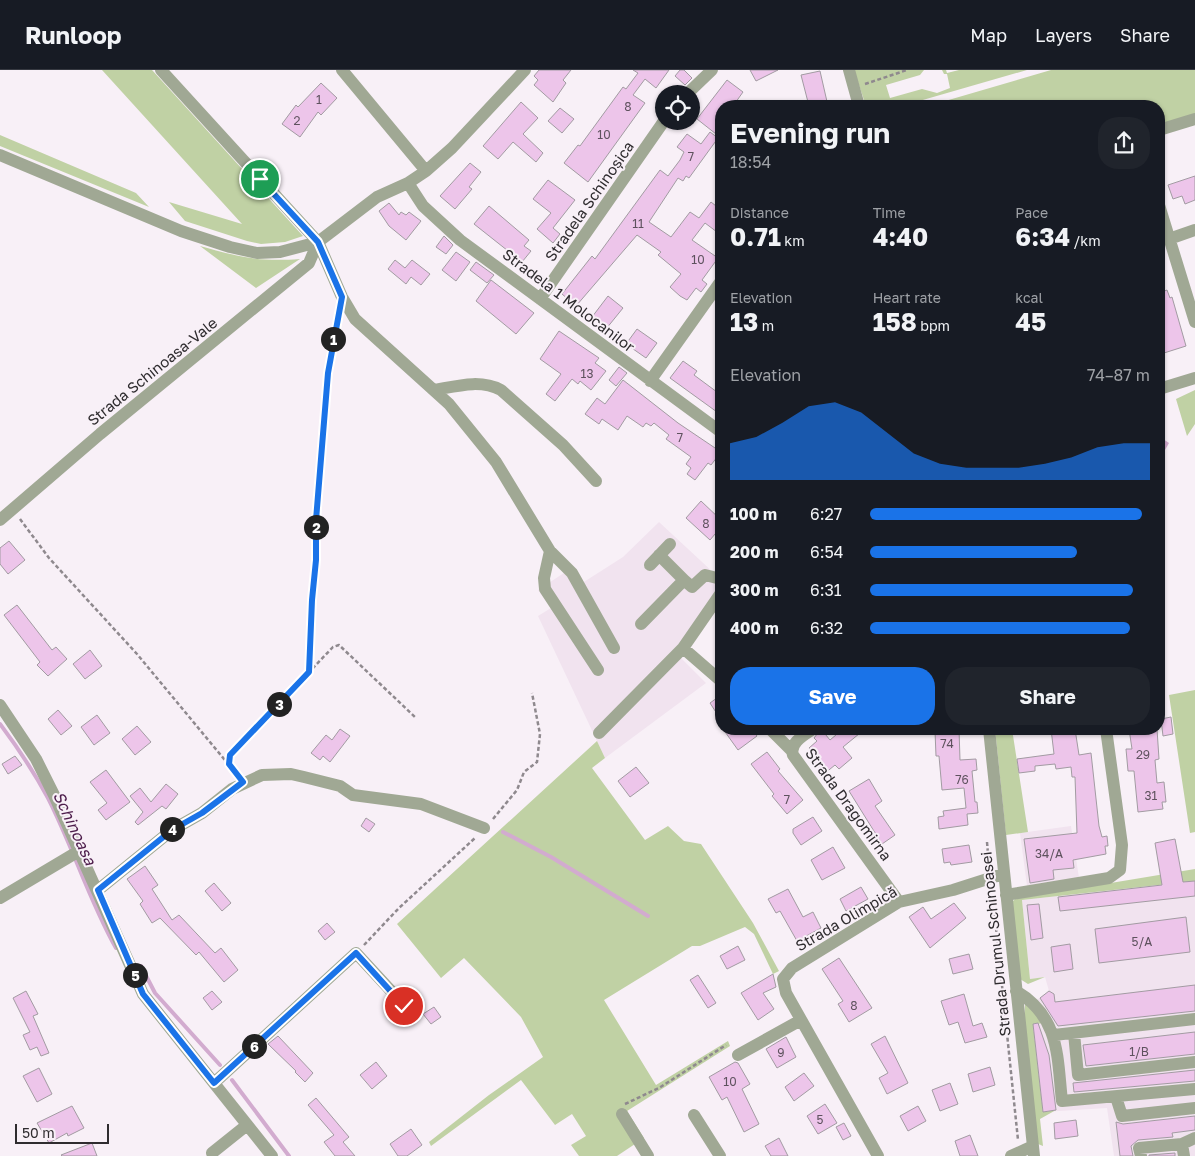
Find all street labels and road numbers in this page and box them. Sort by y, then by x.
street label: Stradela Schinoșica [541,138,637,264]
street label: Stradela 1 Molocanilor [500,245,639,356]
street label: Strada Schinoasa-Vale [83,313,221,429]
street label: Strada Dragomirna [802,744,896,864]
street label: Strada Drumul Schinoasei [976,851,1014,1037]
street label: Strada Olimpică [792,882,900,954]

